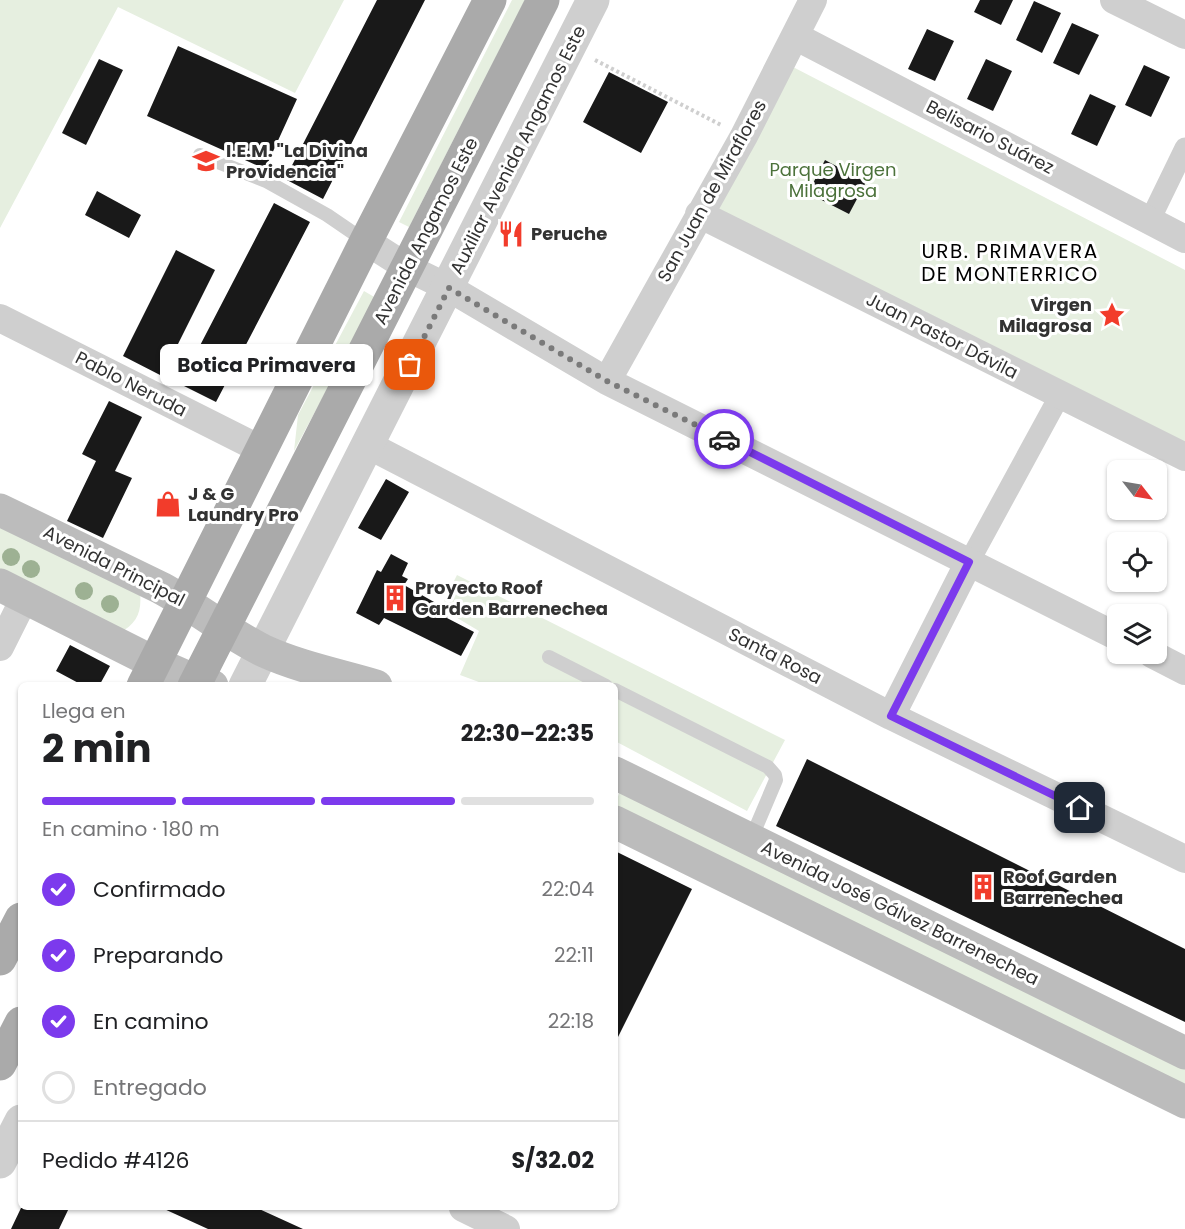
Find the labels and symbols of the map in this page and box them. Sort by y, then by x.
street label: Auxiliar Avenida Angamos Este [444,21,591,279]
street label: Belisario Suárez [922,94,1058,180]
street label: San Juan de Miraflores [651,95,772,286]
street label: Avenida Angamos Este [367,133,484,329]
place label: I.E.M. "La Divina Providencia" [226,138,368,184]
school or university icon: I.E.M. "La Divina Providencia" [191,146,221,176]
park label: Parque Virgen Milagrosa [769,157,897,203]
restaurant icon: Peruche [496,219,526,249]
place label: Peruche [531,221,607,246]
district label: URB. PRIMAVERA DE MONTERRICO [921,237,1099,288]
street label: Juan Pastor Dávila [862,286,1022,385]
place label: Virgen Milagrosa [999,292,1092,338]
place icon: Virgen Milagrosa [1097,300,1127,330]
pin [384,339,435,390]
callout: Botica Primavera [161,344,374,386]
street label: Pablo Neruda [71,345,191,422]
courier [694,409,754,469]
north arrow [1107,460,1167,520]
place label: J & G Laundry Pro [188,481,299,527]
shop icon: J & G Laundry Pro [153,489,183,519]
street label: Avenida Principal [39,519,189,612]
place label: Proyecto Roof Garden Barrenechea [415,575,608,621]
building icon: Proyecto Roof Garden Barrenechea [380,583,410,613]
street label: Santa Rosa [724,621,826,690]
pin [1054,782,1105,833]
street label: Avenida José Gálvez Barrenechea [757,834,1043,991]
place label: Roof Garden Barrenechea [1003,864,1123,910]
building icon: Roof Garden Barrenechea [968,872,998,902]

